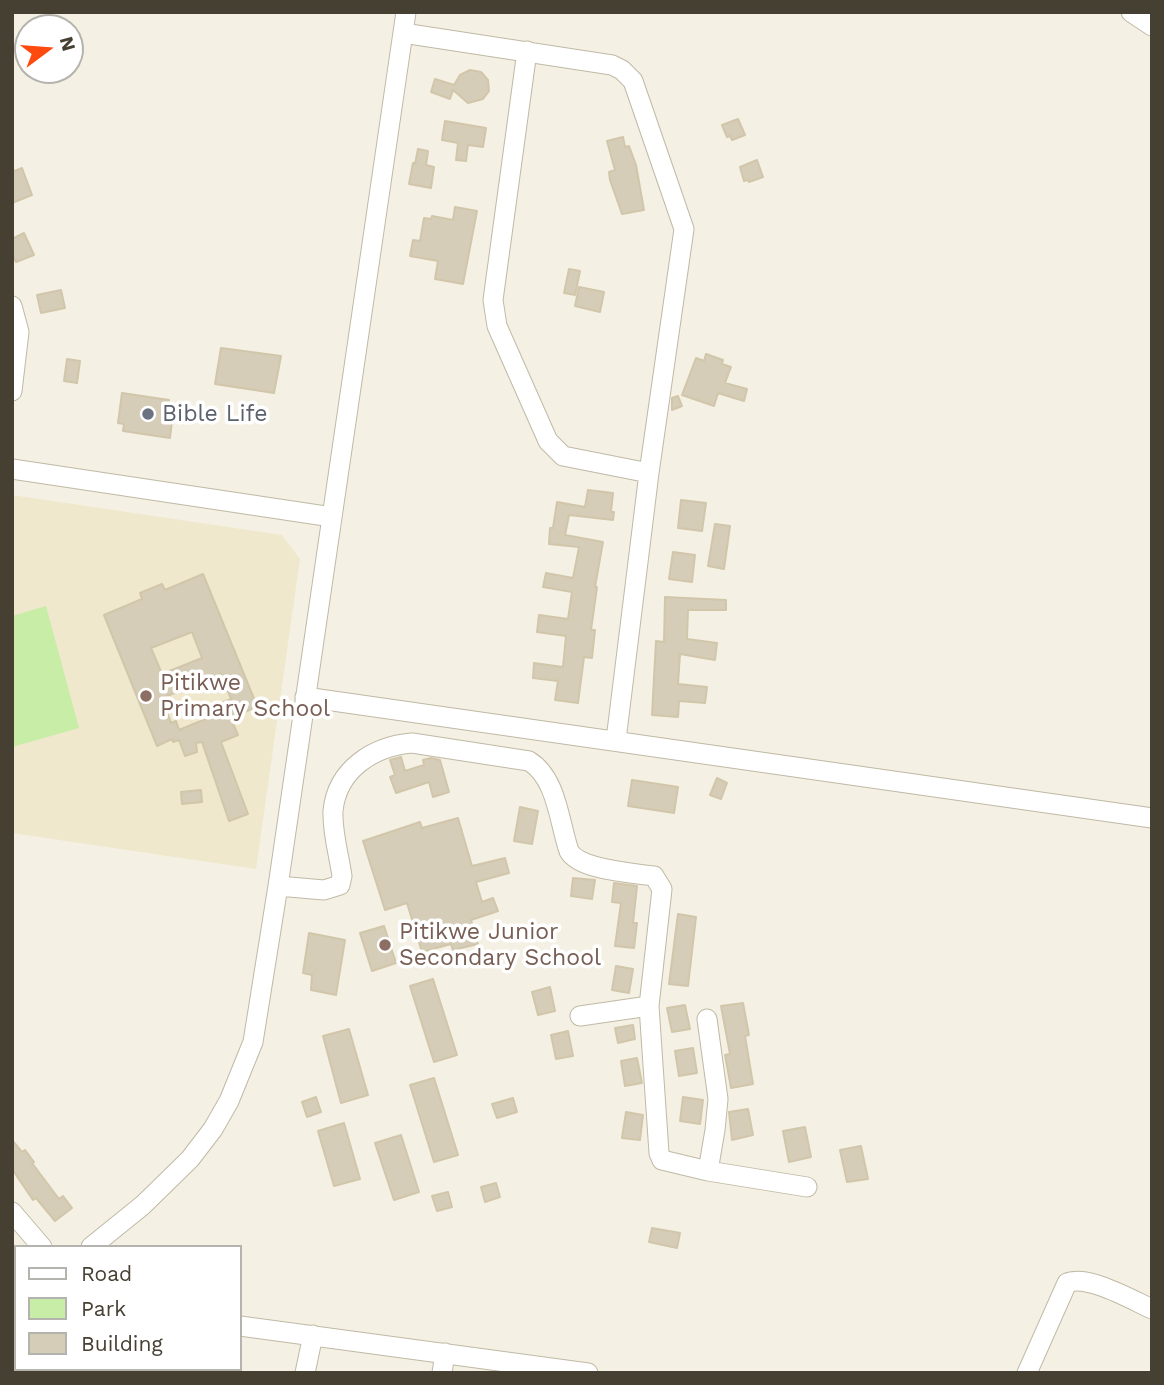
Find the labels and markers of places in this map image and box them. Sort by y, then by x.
place label: Bible Life [162,400,268,428]
marker: Bible Life [140,406,156,422]
place label: Pitikwe Primary School [160,669,330,723]
marker: Pitikwe Primary School [138,688,154,704]
place label: Pitikwe Junior Secondary School [399,918,601,972]
marker: Pitikwe Junior Secondary School [377,937,393,953]

